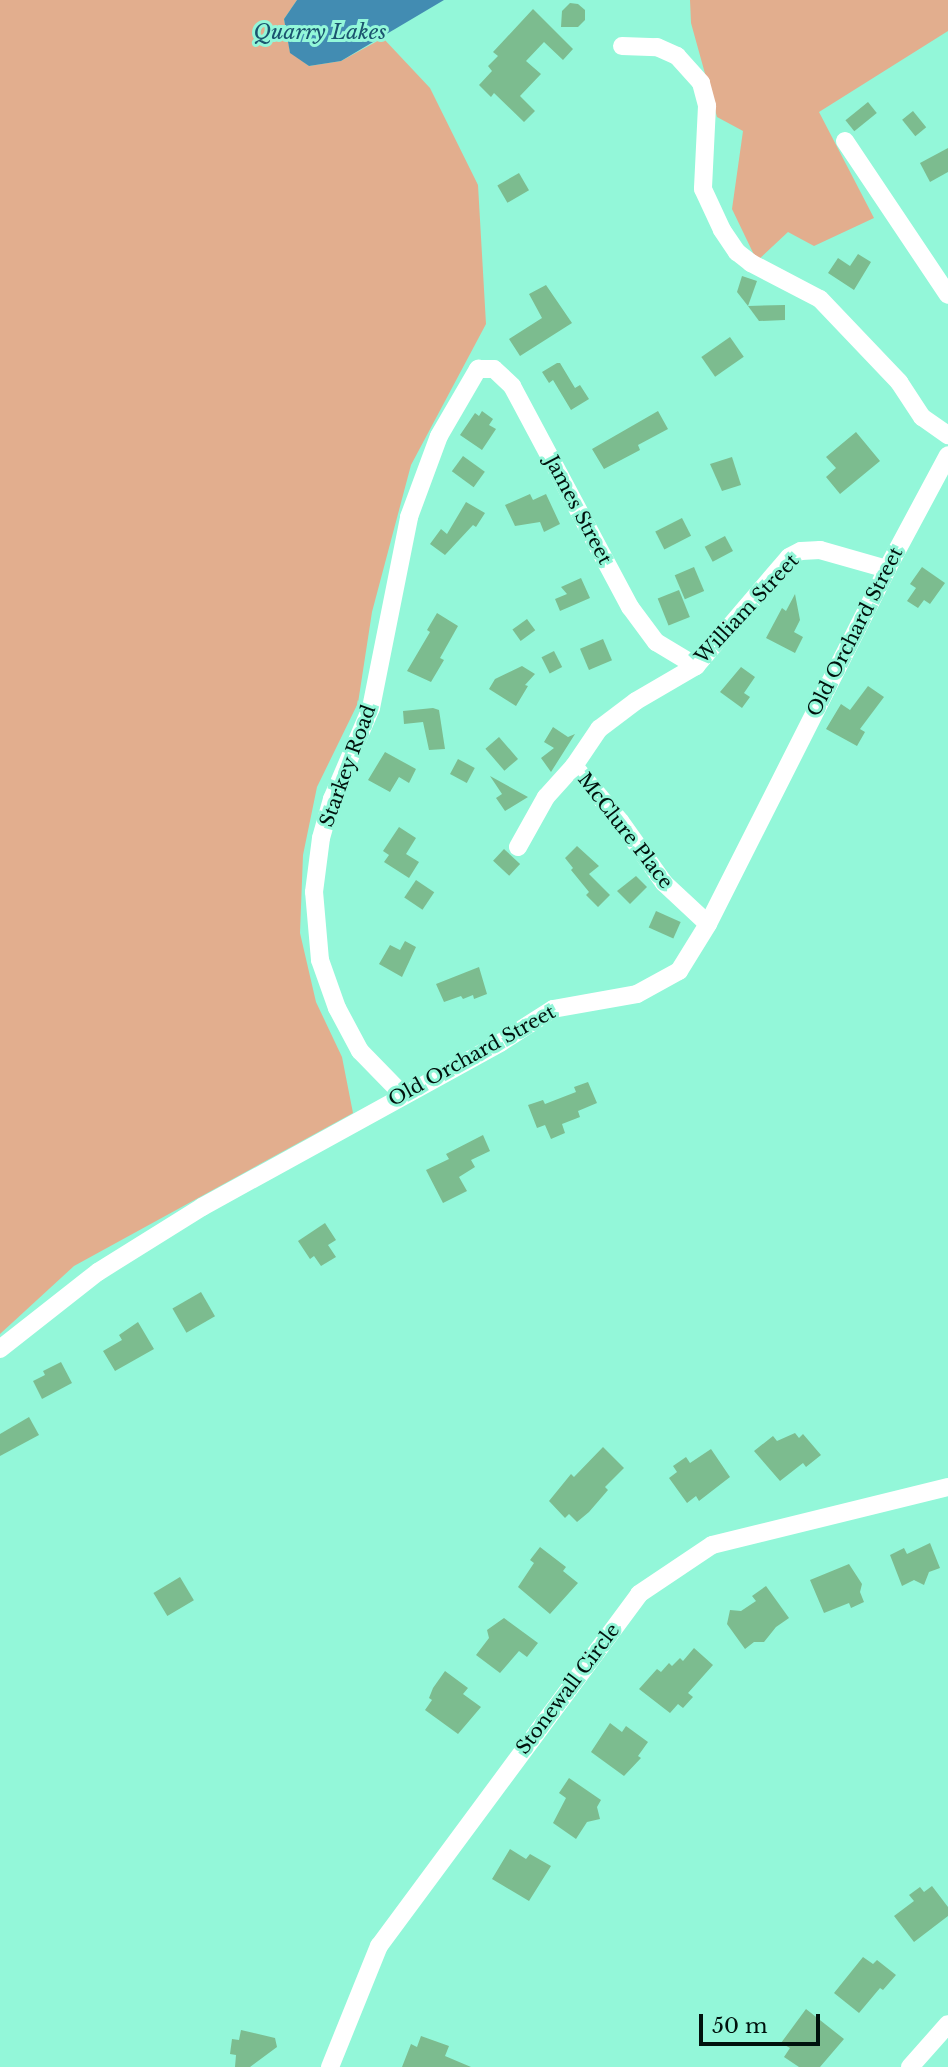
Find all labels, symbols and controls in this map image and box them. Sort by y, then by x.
water label: Quarry Lakes [254,19,386,45]
street label: James Street [540,452,616,568]
street label: Old Orchard Street [802,543,908,721]
street label: William Street [691,550,803,668]
street label: Starkey Road [315,702,381,830]
street label: McClure Place [573,769,677,893]
street label: Old Orchard Street [385,1001,559,1111]
street label: Stonewall Circle [511,1619,625,1759]
scale bar [703,2000,824,2044]
text: 50 m [712,2013,767,2039]

